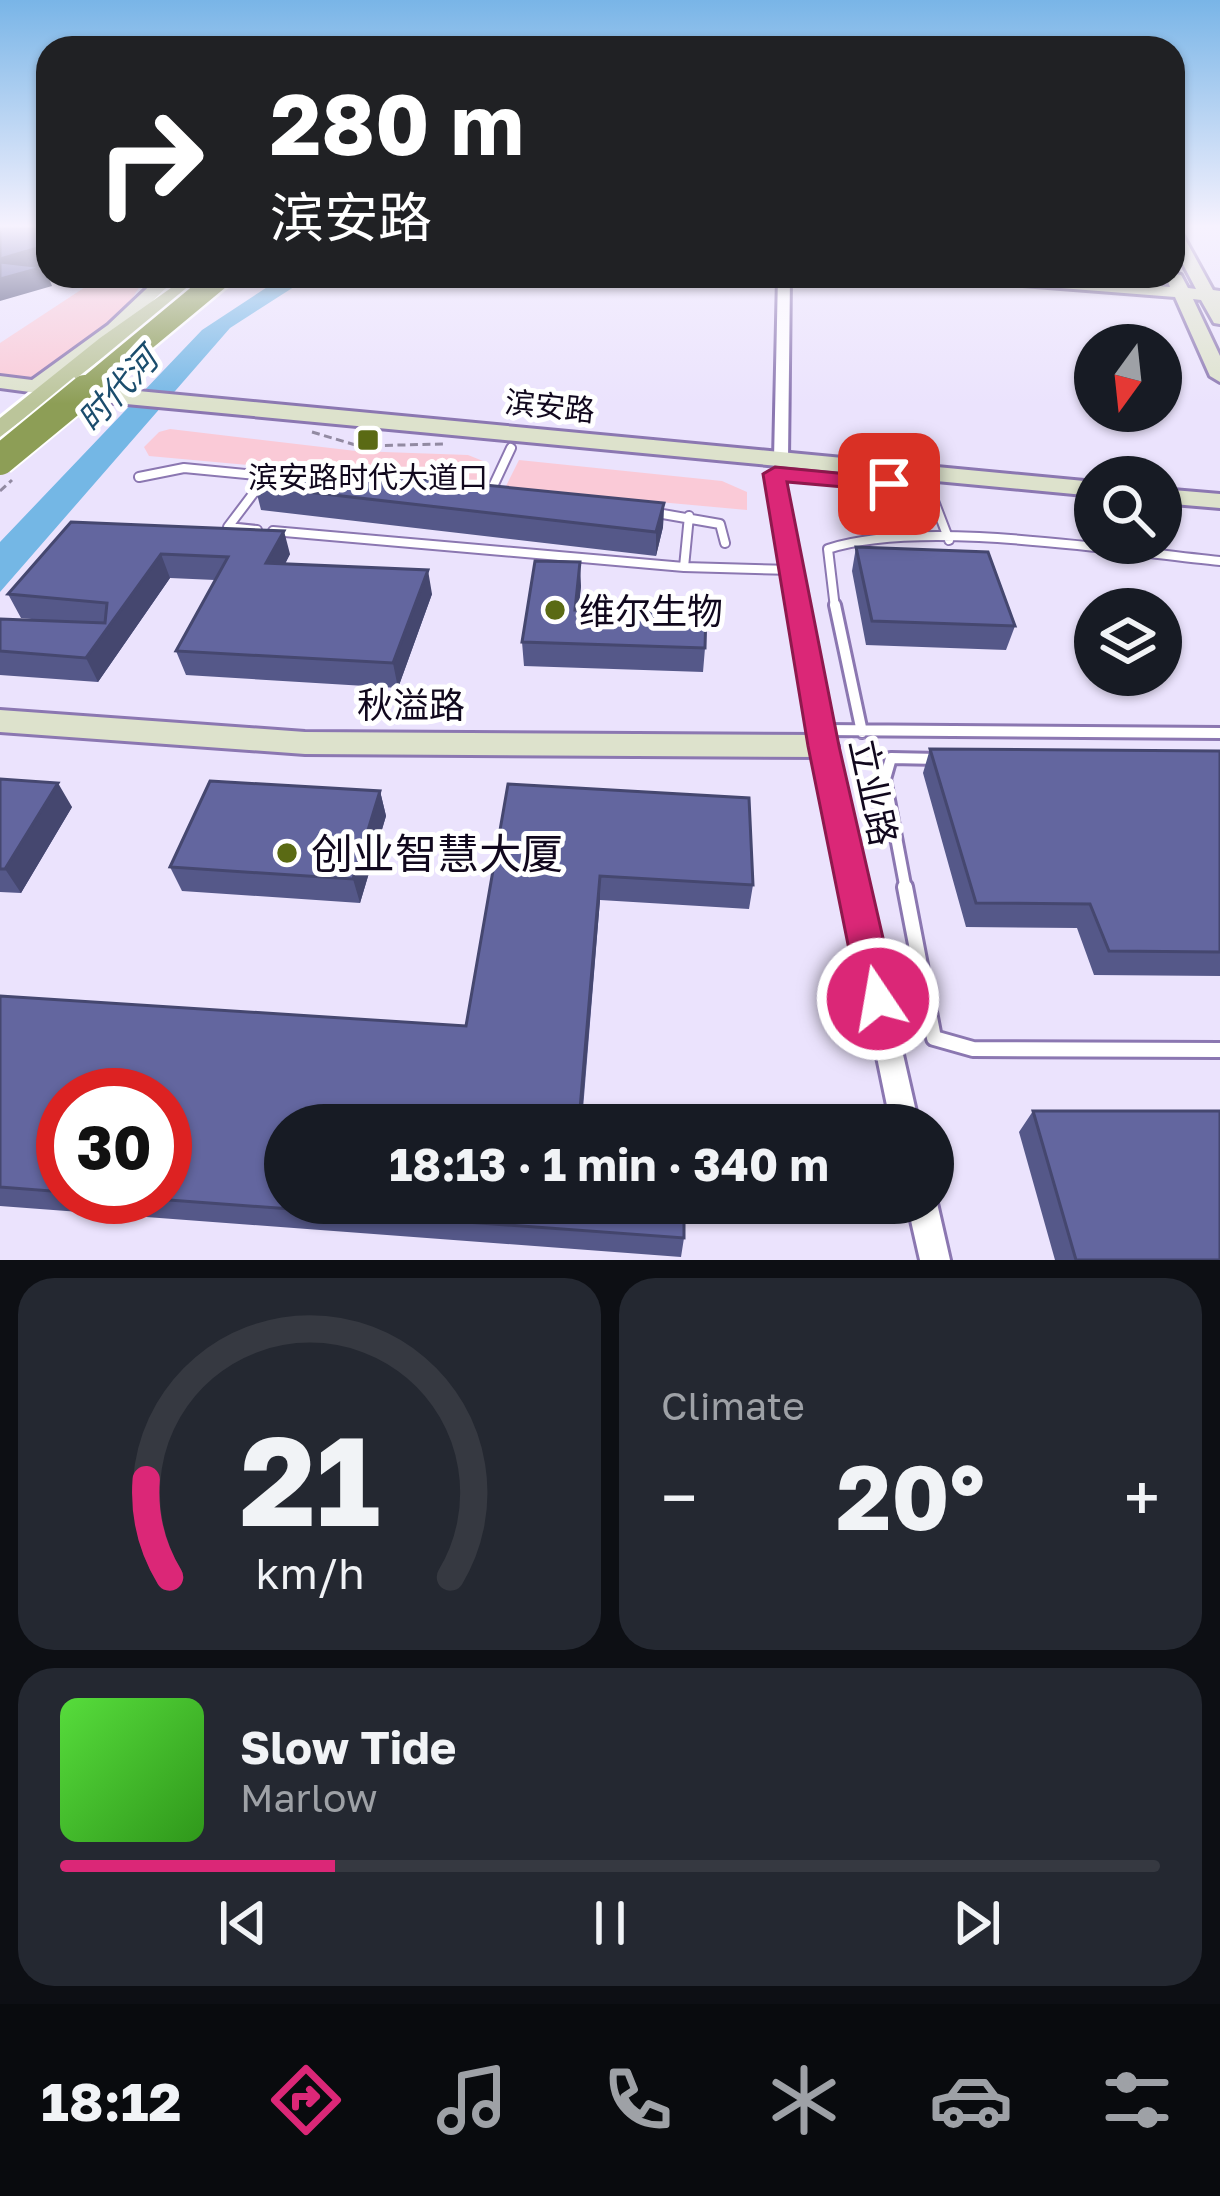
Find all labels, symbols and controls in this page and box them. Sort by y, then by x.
text: 280 m [270,73,524,173]
icon: right [72,84,228,240]
text: 滨安路 [270,184,432,249]
north arrow [1074,324,1182,432]
map controls [1074,324,1182,696]
water label: 时代河 [69,335,169,439]
street label: 滨安路 [503,383,597,429]
marker: 滨安路时代大道口 [355,427,381,453]
pin [838,433,940,535]
icon: arrive [856,451,922,517]
button: search [1074,456,1182,564]
place label: 滨安路时代大道口 [248,459,488,495]
button: layers [1074,588,1182,696]
place label: 维尔生物 [579,589,723,632]
marker: 维尔生物 [542,597,568,623]
street label: 秋溢路 [357,683,465,726]
street label: 立业路 [842,735,906,849]
place label: 创业智慧大厦 [311,828,563,878]
marker: 创业智慧大厦 [274,840,300,866]
position arrow [815,936,941,1062]
speed limit sign: 30 [36,1068,192,1224]
text: 18:13 · 1 min · 340 m [389,1137,829,1191]
text: Climate [661,1382,805,1429]
text: 21 [239,1404,380,1553]
text: 20° [836,1442,985,1550]
text: − [661,1457,697,1537]
text: + [1124,1457,1160,1537]
text: km/h [255,1547,364,1598]
text: Slow Tide [240,1720,456,1774]
text: Marlow [240,1774,377,1821]
icon: previous [210,1890,276,1956]
icon: pause [577,1890,643,1956]
icon: next [944,1890,1010,1956]
icon: directions [264,2058,348,2142]
icon: music [430,2058,514,2142]
icon: phone [596,2058,680,2142]
icon: climate [762,2058,846,2142]
icon: car [929,2058,1013,2142]
icon: filters [1095,2058,1179,2142]
text: 18:12 [41,2068,182,2133]

